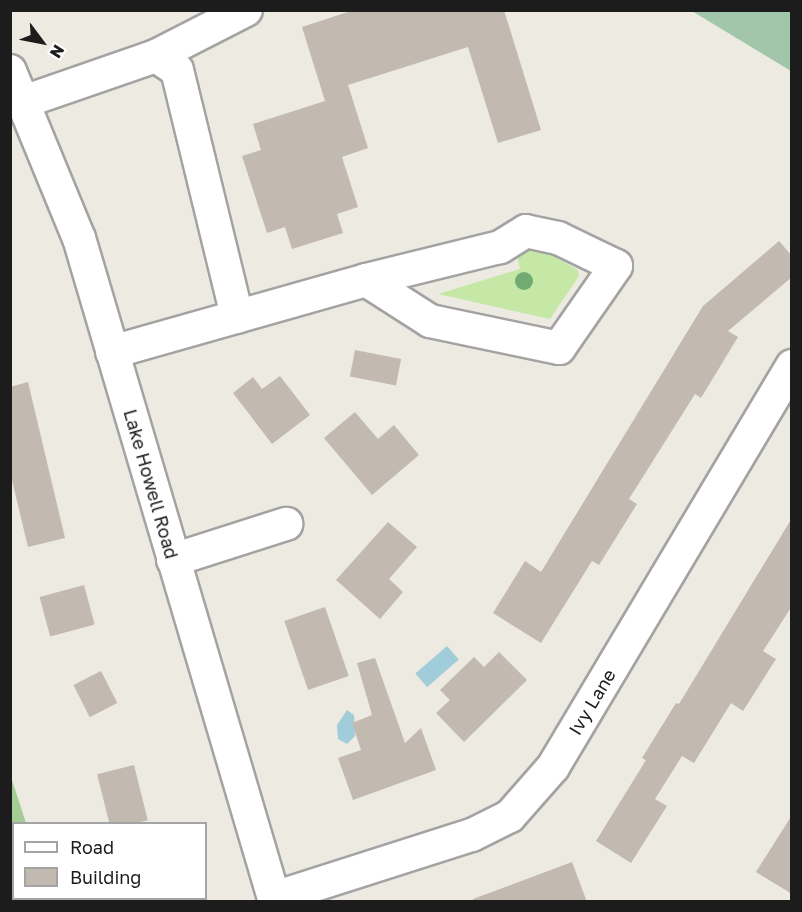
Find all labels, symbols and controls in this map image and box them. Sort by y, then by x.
north arrow [12,12,72,72]
text: N [46,41,69,62]
street label: Lake Howell Road [119,407,183,561]
street label: Ivy Lane [564,665,620,739]
legend [12,822,207,900]
text: Road [70,836,114,858]
text: Building [70,866,141,888]

